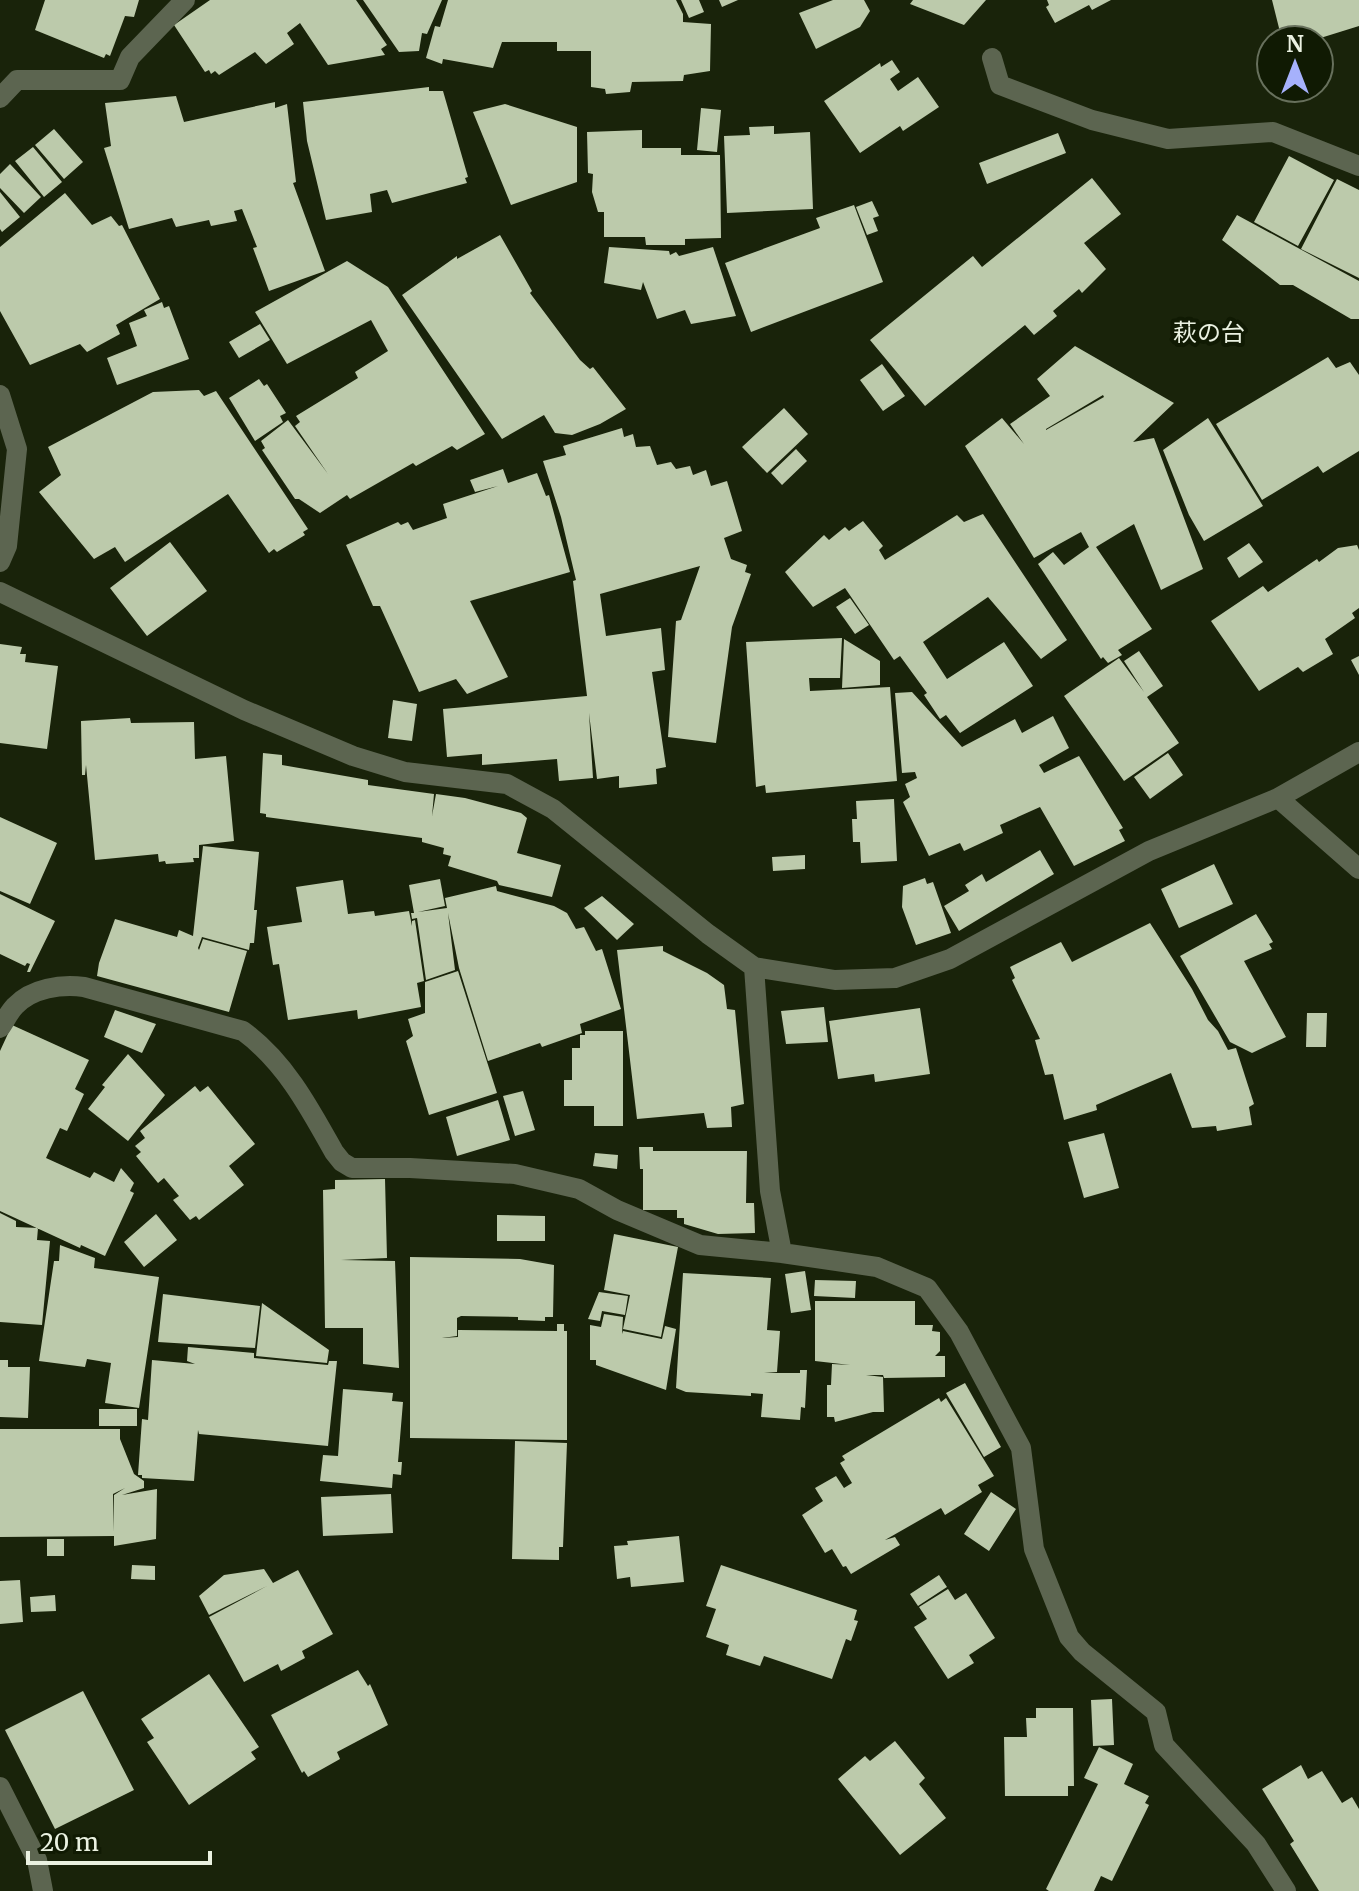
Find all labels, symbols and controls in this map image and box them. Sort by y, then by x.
north arrow [1255,24,1335,104]
text: N [1286,30,1304,58]
district label: 萩の台 [1173,317,1245,348]
scale bar [28,1815,210,1865]
text: 20 m [40,1827,99,1858]

